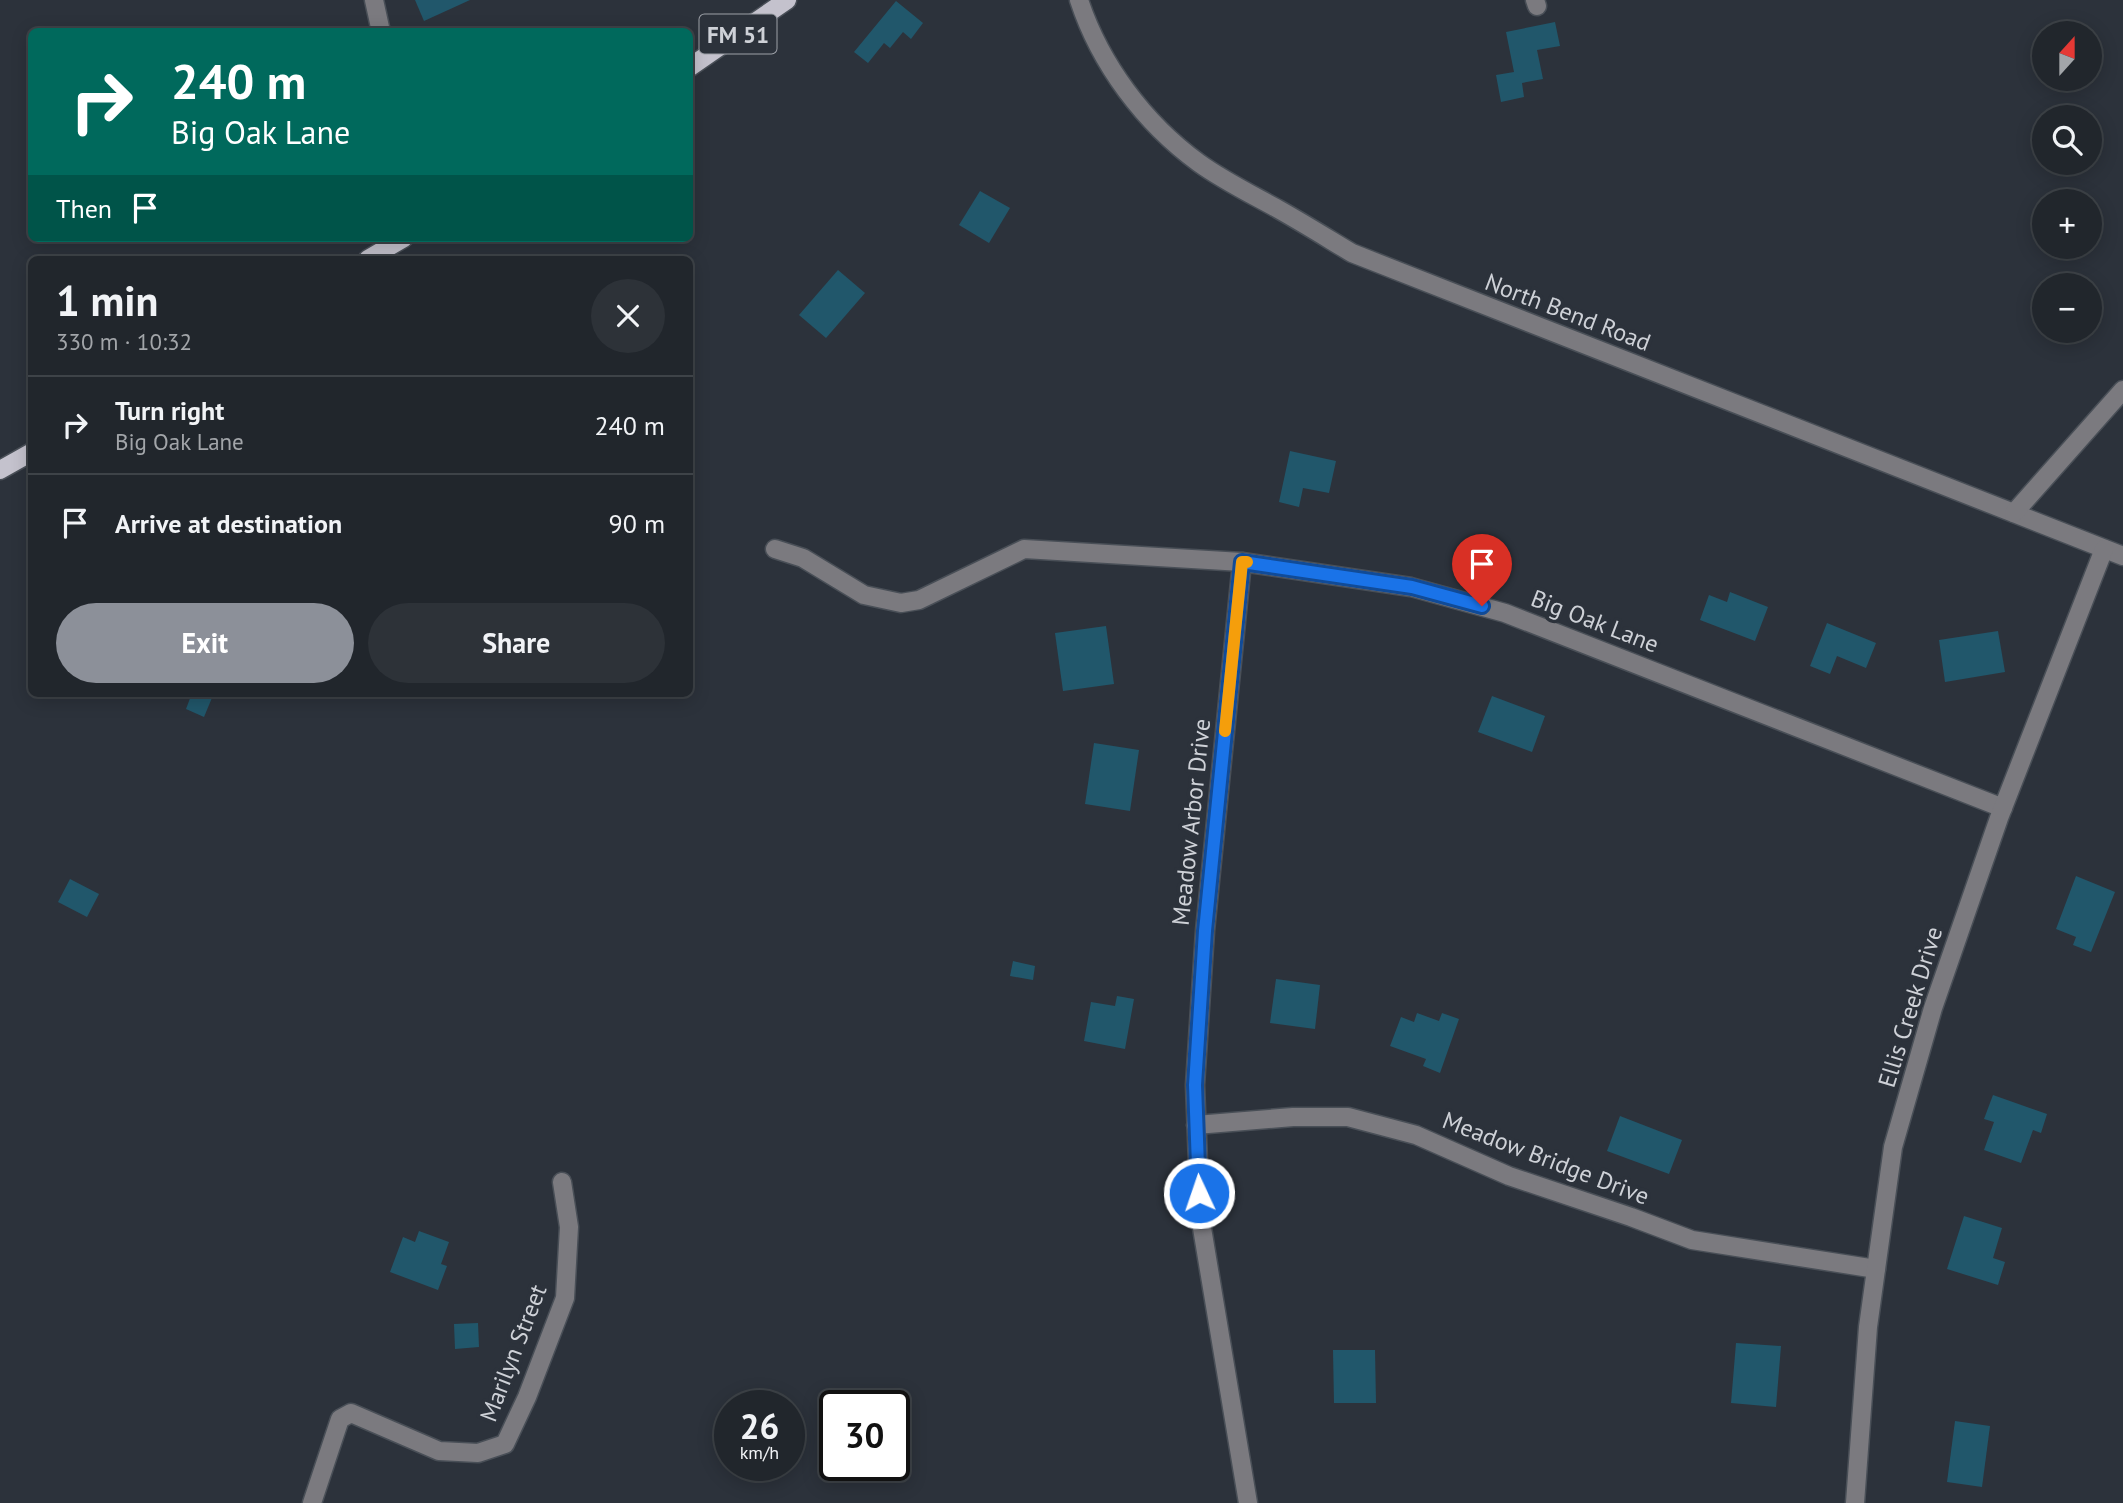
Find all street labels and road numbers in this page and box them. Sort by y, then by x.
road number: FM 51 [700,14,776,54]
street label: North Bend Road [1481,266,1655,358]
street label: Big Oak Lane [1527,582,1663,660]
street label: Meadow Arbor Drive [1165,717,1217,927]
street label: Ellis Creek Drive [1871,923,1949,1091]
street label: Meadow Bridge Drive [1438,1104,1654,1212]
street label: Marilyn Street [473,1280,553,1426]

